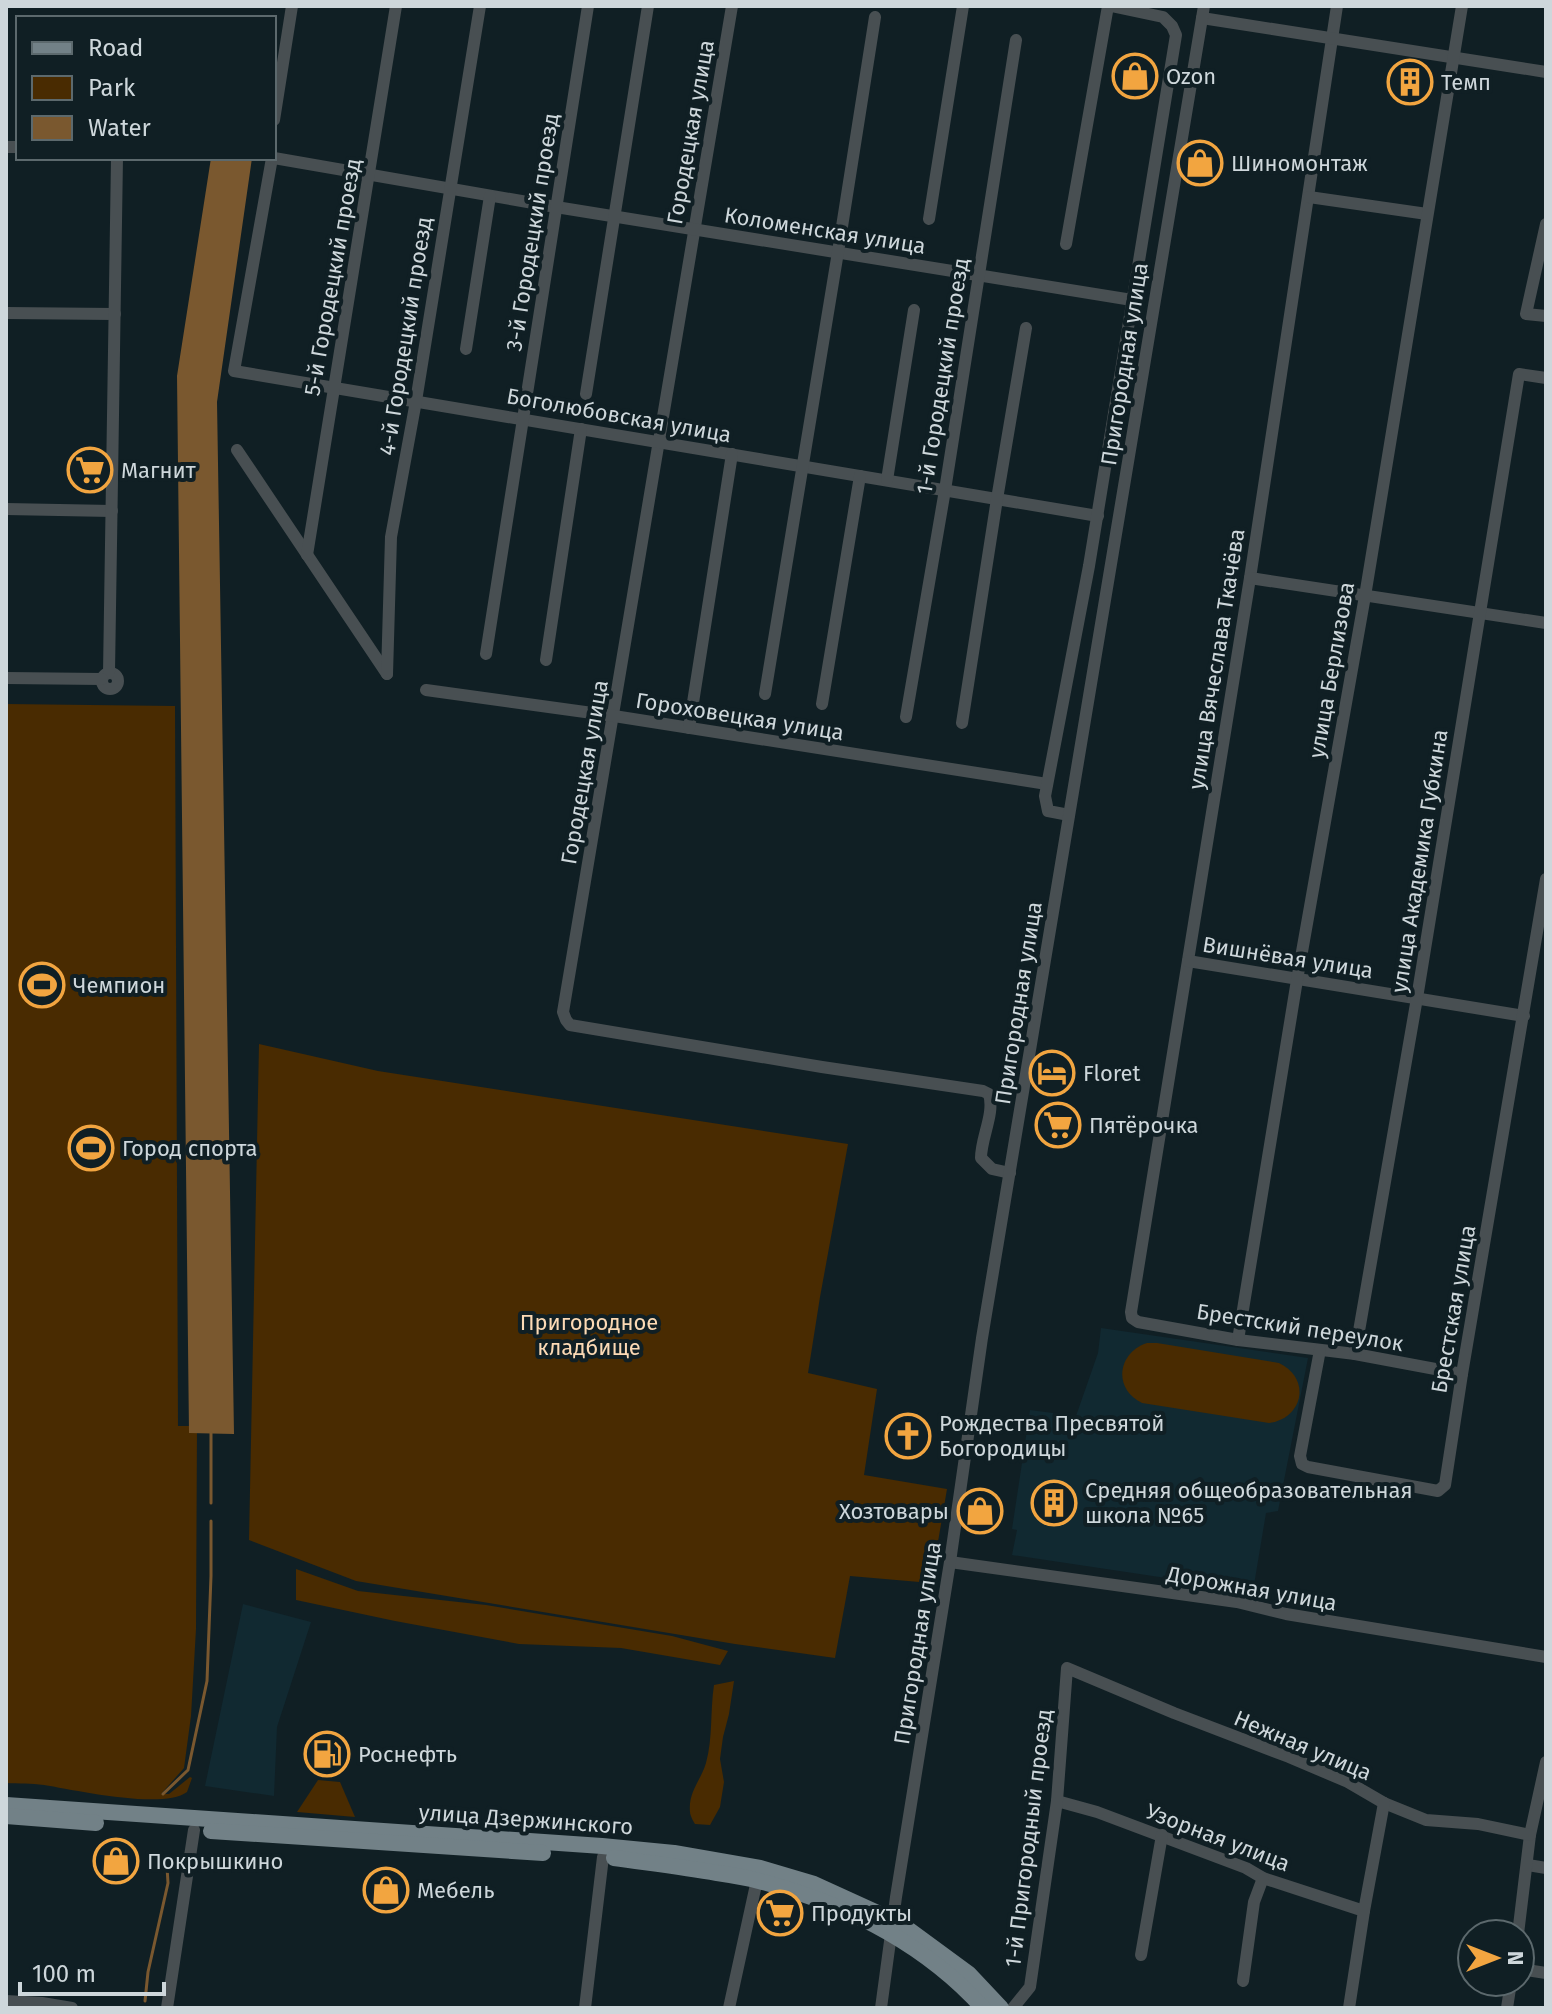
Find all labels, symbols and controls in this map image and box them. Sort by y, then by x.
legend [16,16,276,160]
text: Road [88,34,143,62]
street label: Городецкая улица [661,38,720,226]
shop icon: Ozon [1111,52,1159,100]
building icon: Темп [1386,58,1434,106]
place label: Ozon [1166,63,1216,90]
place label: Темп [1441,69,1491,96]
text: Park [88,74,136,102]
street label: 3-й Городецкий проезд [500,111,565,353]
text: Water [88,114,152,142]
shop icon: Шиномонтаж [1176,139,1224,187]
place label: Шиномонтаж [1231,150,1368,177]
street label: 5-й Городецкий проезд [298,156,367,398]
street label: Коломенская улица [722,201,927,260]
street label: 4-й Городецкий проезд [373,215,438,457]
street label: 1-й Городецкий проезд [910,256,975,496]
street label: Пригородная улица [1095,261,1154,467]
street label: Боголюбовская улица [504,382,733,449]
supermarket icon: Магнит [66,446,114,494]
place label: Магнит [121,457,196,484]
street label: улица Вячеслава Ткачёва [1183,527,1250,792]
street label: улица Берлизова [1303,580,1360,760]
street label: Городецкая улица [555,678,614,866]
street label: Гороховецкая улица [634,687,846,746]
street label: улица Академика Губкина [1385,727,1454,995]
street label: Пригородная улица [989,900,1048,1106]
street label: Вишнёвая улица [1201,931,1375,984]
sports icon: Чемпион [18,961,66,1009]
place label: Чемпион [73,972,165,999]
hotel icon: Floret [1028,1049,1076,1097]
place label: Floret [1083,1060,1141,1087]
supermarket icon: Пятёрочка [1034,1101,1082,1149]
place label: Пятёрочка [1089,1112,1198,1139]
sports icon: Город спорта [67,1124,115,1172]
place label: Город спорта [122,1135,258,1162]
street label: Брестская улица [1425,1223,1482,1395]
street label: Брестский переулок [1194,1298,1406,1357]
park label: Пригородное кладбище [520,1309,658,1361]
place label: Рождества Пресвятой Богородицы [939,1410,1165,1462]
church icon: Рождества Пресвятой Богородицы [884,1412,932,1460]
place label: Средняя общеобразовательная школа №65 [1085,1477,1413,1529]
building icon: Средняя общеобразовательная школа №65 [1030,1479,1078,1527]
shop icon: Хозтовары [956,1487,1004,1535]
place label: Хозтовары [839,1498,949,1525]
street label: Пригородная улица [888,1540,947,1746]
street label: Дорожная улица [1164,1560,1339,1617]
street label: Нежная улица [1230,1704,1376,1787]
street label: 1-й Пригородный проезд [999,1707,1058,1969]
fuel station icon: Роснефть [303,1730,351,1778]
place label: Роснефть [358,1741,457,1768]
street label: Узорная улица [1142,1798,1294,1877]
street label: улица Дзержинского [418,1799,634,1840]
shop icon: Покрышкино [92,1837,140,1885]
place label: Покрышкино [147,1848,283,1875]
shop icon: Мебель [362,1866,410,1914]
place label: Мебель [417,1877,495,1904]
supermarket icon: Продукты [756,1889,804,1937]
place label: Продукты [811,1900,912,1927]
north arrow [1456,1918,1536,1998]
scale bar [20,1946,164,1996]
text: N [1502,1951,1529,1965]
text: 100 m [32,1960,96,1988]

